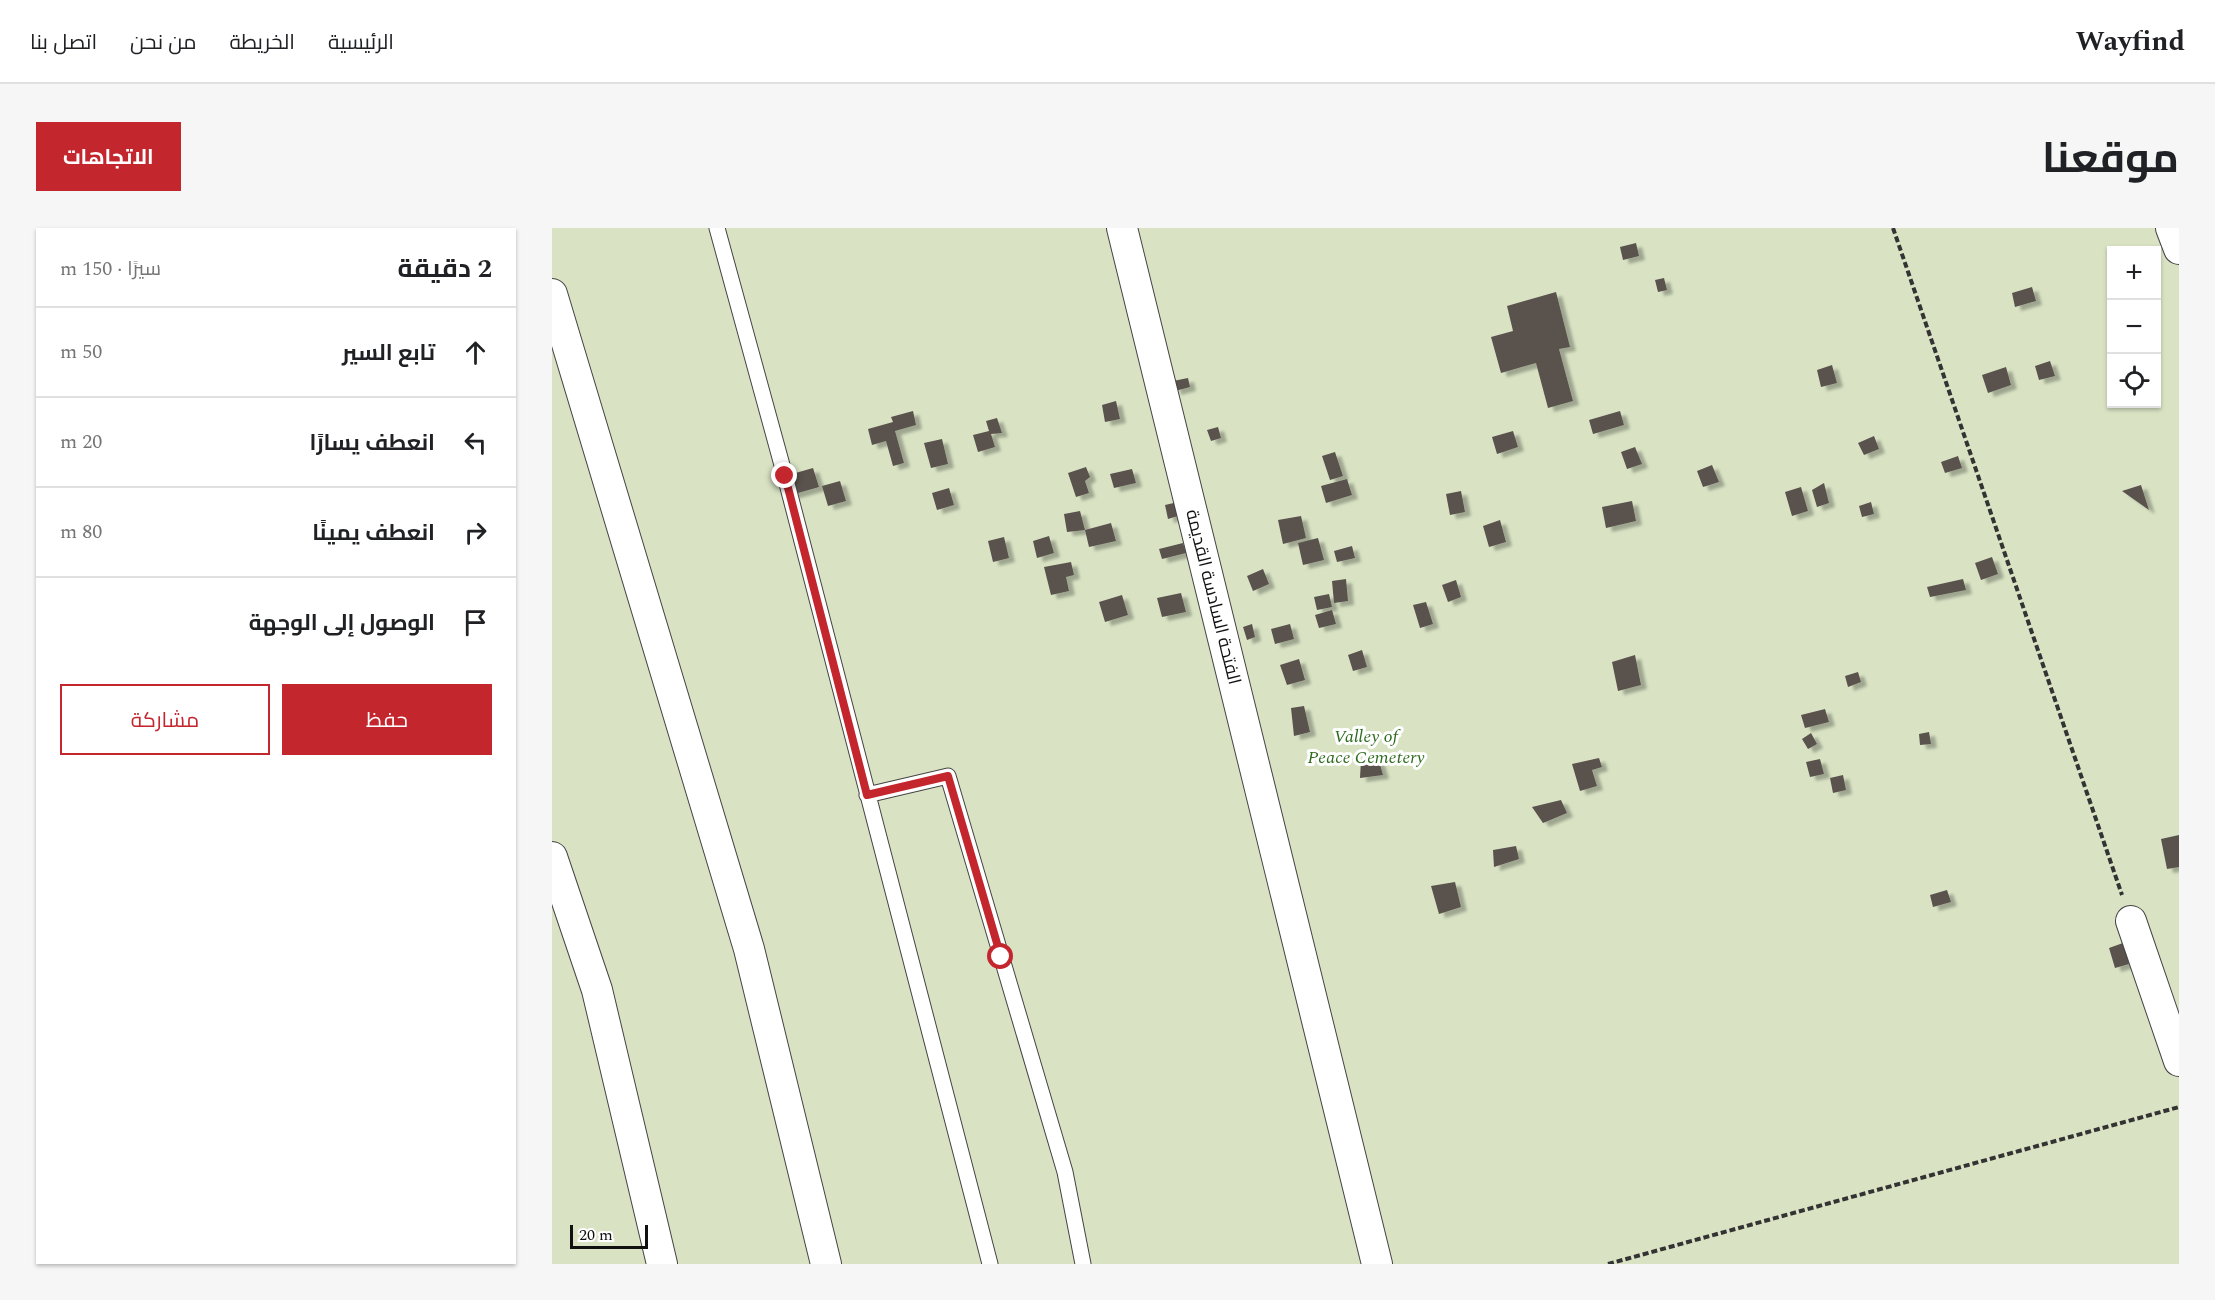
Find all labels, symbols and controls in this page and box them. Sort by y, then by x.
text: Wayfind [2076,20,2185,63]
text: اتصل بنا [30,27,97,59]
text: من نحن [130,27,196,59]
text: الخريطة [229,27,295,59]
text: الرئيسية [328,27,394,59]
button: الاتجاهات [36,122,181,191]
text: موقعنا [2042,128,2179,191]
map controls [2107,246,2161,408]
button: + [2107,246,2161,300]
text: 2 دقيقة [397,249,492,289]
text: سيرًا · 150 m [60,254,161,284]
button: − [2107,300,2161,354]
icon: ahead [459,336,492,369]
text: 50 m [60,337,102,367]
text: تابع السير [342,337,435,370]
button: locate [2107,354,2161,408]
icon: left [459,426,492,459]
text: 20 m [60,427,102,457]
text: انعطف يسارًا [310,427,435,460]
route end [771,462,797,488]
street label: الفتحة السادسة القديمة [1178,507,1248,687]
icon: right [459,516,492,549]
text: 80 m [60,517,102,547]
text: انعطف يمينًا [312,517,435,550]
icon: arrive [459,606,492,639]
text: الوصول إلى الوجهة [249,607,435,640]
button: مشاركة [60,684,270,755]
button: حفظ [282,684,492,755]
park label: Valley of Peace Cemetery [1308,723,1424,771]
route start [987,943,1013,969]
scale bar [570,1222,648,1250]
text: 20 m [579,1223,613,1247]

